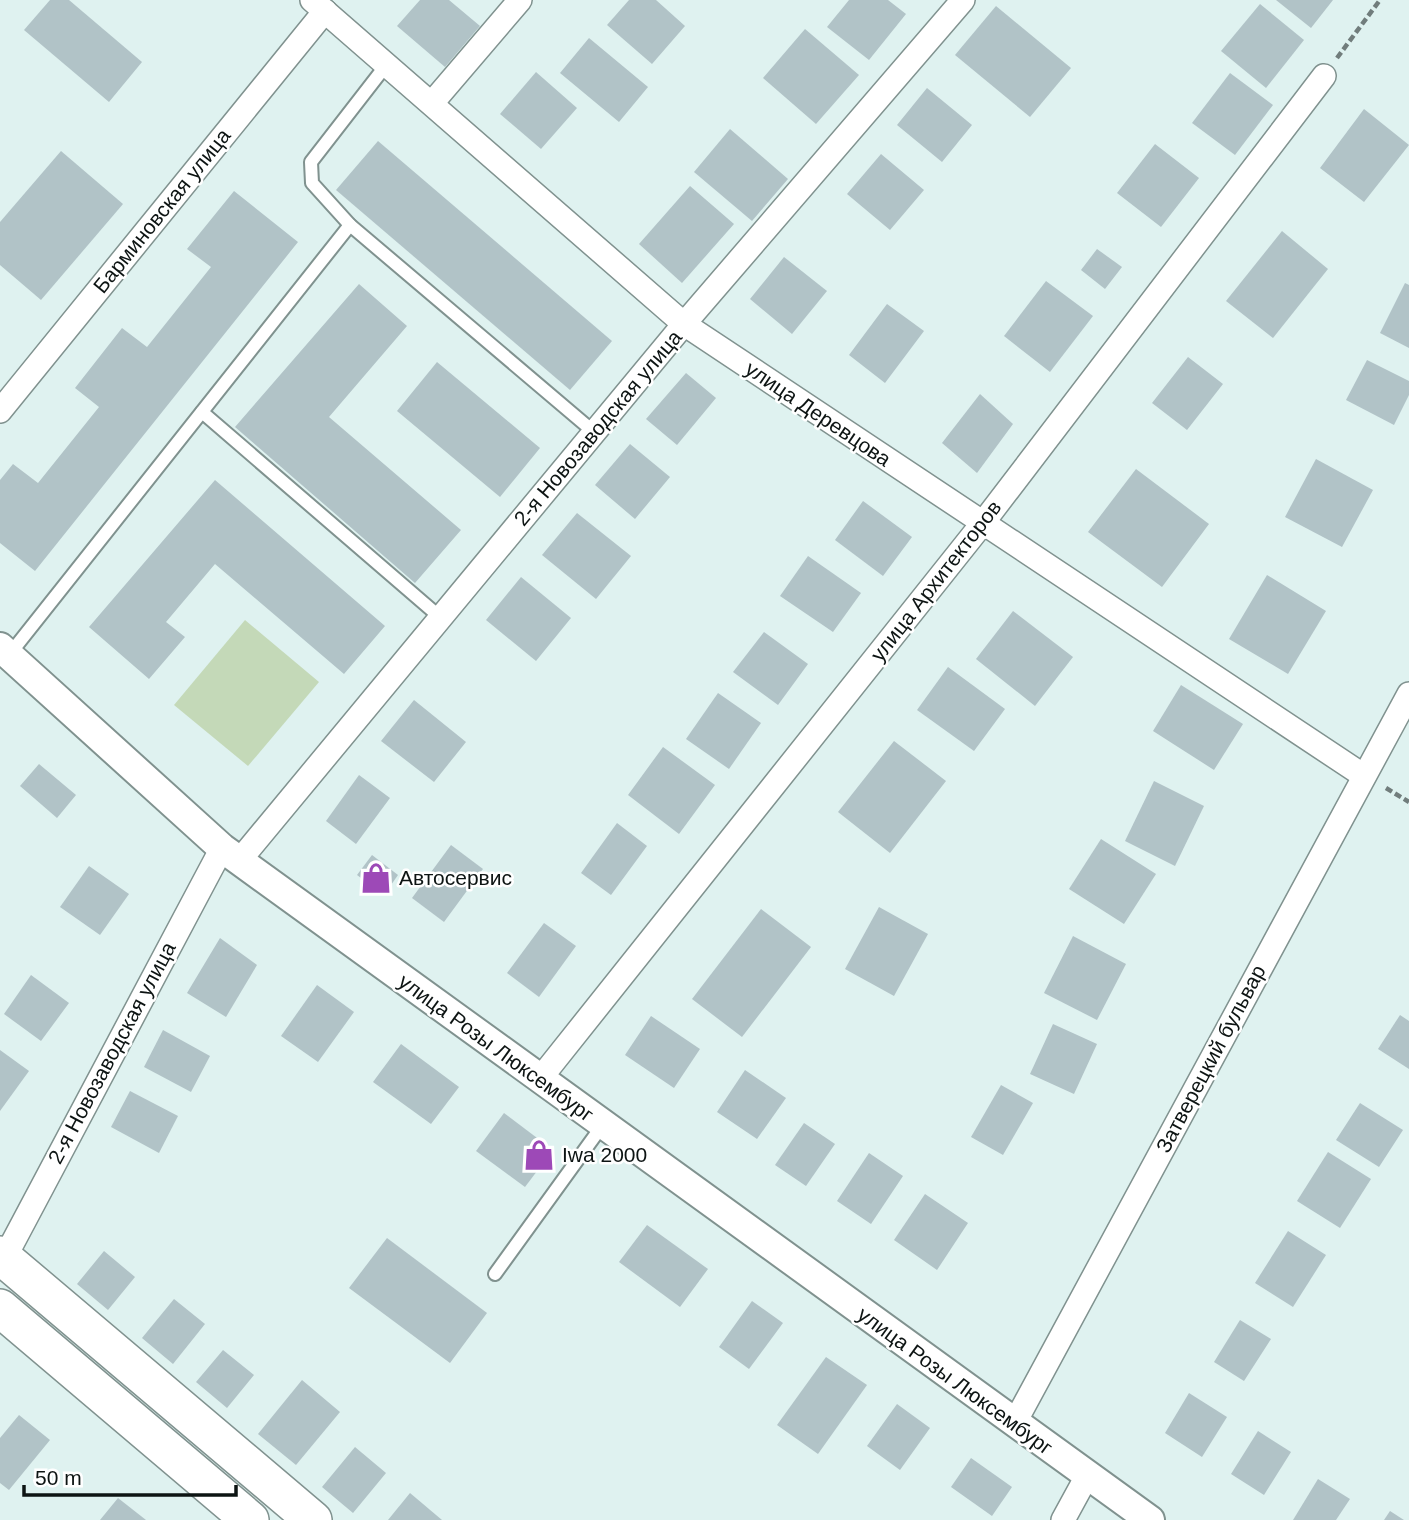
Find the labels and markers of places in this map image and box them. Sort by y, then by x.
shop icon: Автосервис [359,861,393,895]
place label: Автосервис [399,866,512,889]
shop icon: Iwa 2000 [522,1138,556,1172]
place label: Iwa 2000 [562,1143,647,1166]

